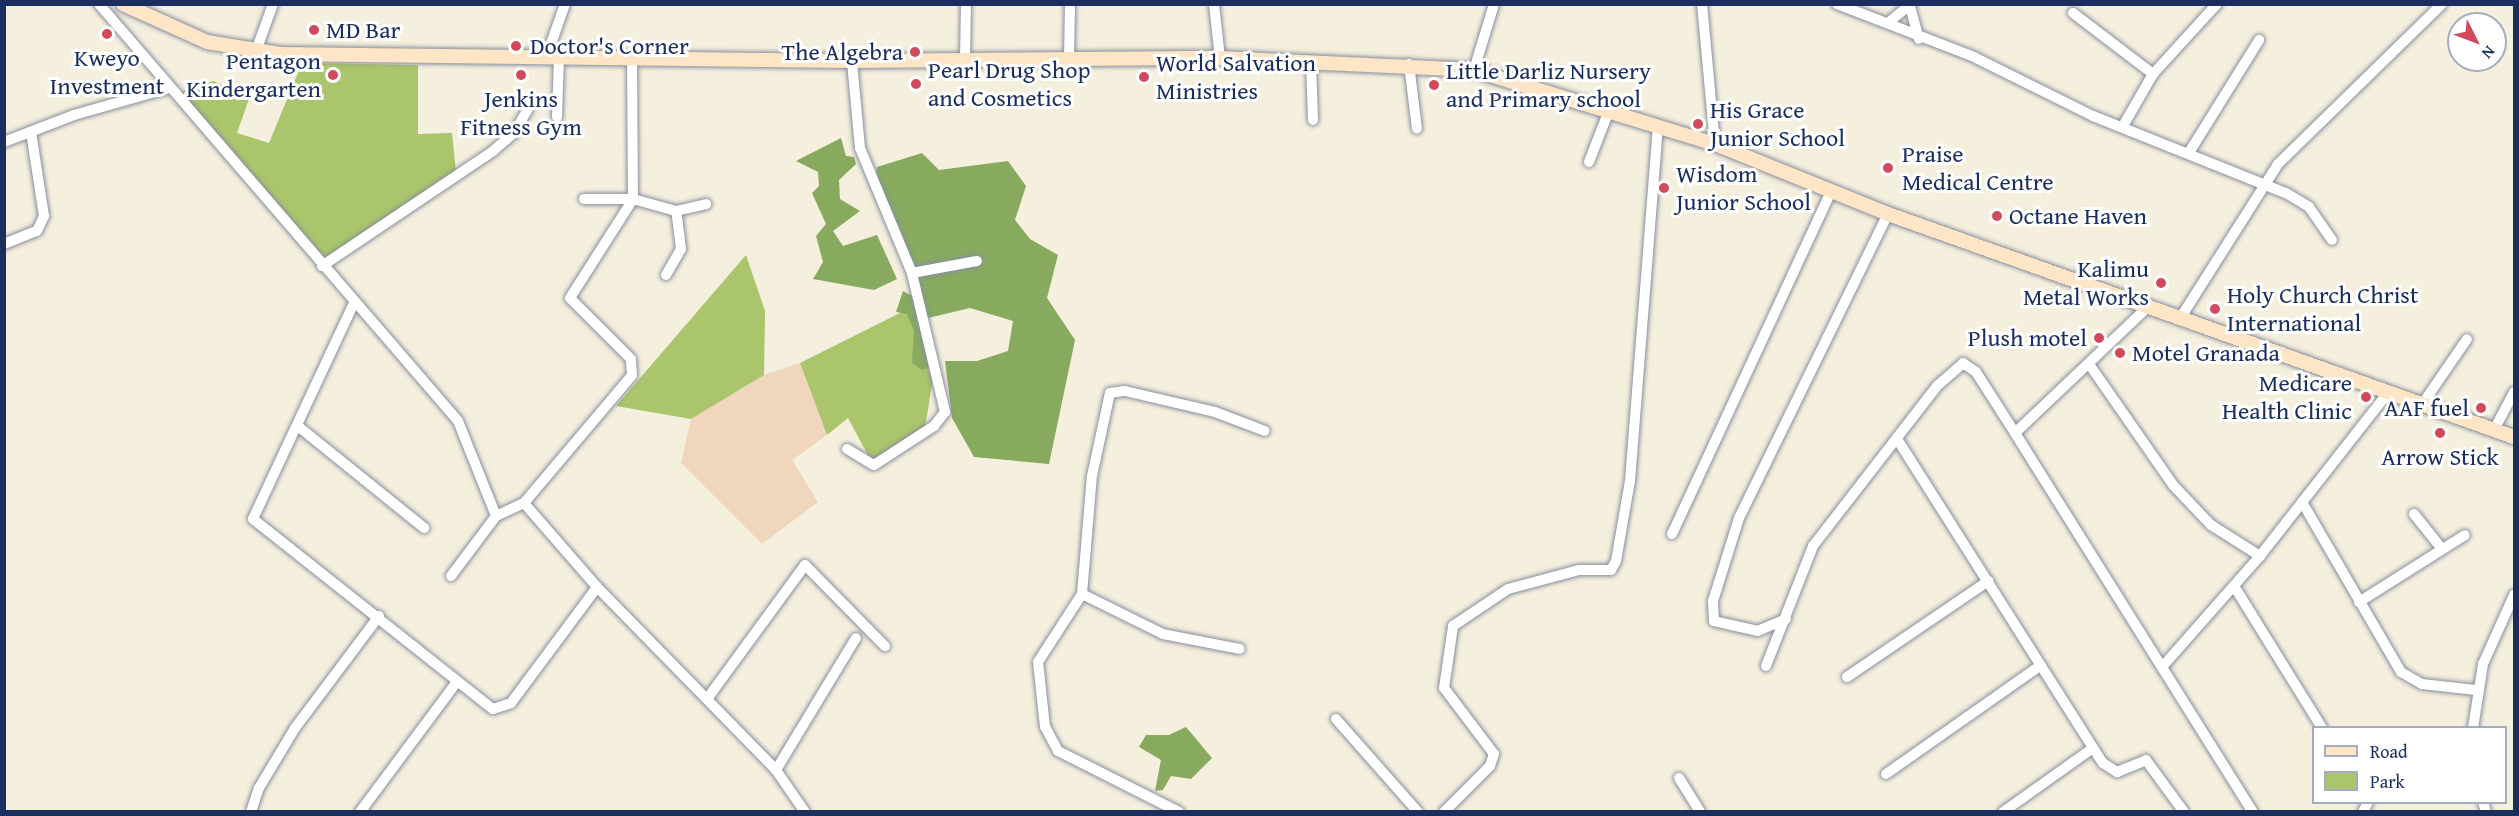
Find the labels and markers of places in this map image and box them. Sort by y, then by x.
place label: MD Bar [326,16,400,44]
marker: MD Bar [307,23,321,37]
marker: Kweyo Investment [100,27,114,41]
place label: Doctor's Corner [530,32,689,60]
marker: Doctor's Corner [507,37,525,55]
place label: The Algebra [782,38,903,66]
place label: Kweyo Investment [50,44,164,100]
marker: The Algebra [908,45,922,59]
place label: Pentagon Kindergarten [186,47,321,103]
place label: World Salvation Ministries [1156,49,1316,105]
place label: Pearl Drug Shop and Cosmetics [928,56,1090,112]
place label: Little Darliz Nursery and Primary school [1446,57,1651,113]
marker: Pentagon Kindergarten [326,68,340,82]
marker: Jenkins Fitness Gym [514,68,528,82]
marker: World Salvation Ministries [1137,70,1151,84]
marker: Pearl Drug Shop and Cosmetics [909,77,923,91]
marker: Little Darliz Nursery and Primary school [1427,78,1441,92]
place label: Jenkins Fitness Gym [460,85,582,141]
place label: His Grace Junior School [1710,96,1845,152]
marker: His Grace Junior School [1691,117,1705,131]
place label: Praise Medical Centre [1902,140,2054,196]
marker: Praise Medical Centre [1879,159,1897,177]
place label: Wisdom Junior School [1676,160,1811,216]
marker: Wisdom Junior School [1657,181,1671,195]
place label: Octane Haven [2009,202,2147,230]
marker: Octane Haven [1990,209,2004,223]
place label: Kalimu Metal Works [2023,255,2149,311]
marker: Kalimu Metal Works [2154,276,2168,290]
place label: Holy Church Christ International [2227,281,2418,337]
marker: Holy Church Christ International [2208,302,2222,316]
place label: Plush motel [1968,324,2087,352]
marker: Plush motel [2092,331,2106,345]
place label: Motel Granada [2132,339,2280,367]
marker: Motel Granada [2113,346,2127,360]
place label: Medicare Health Clinic [2222,369,2352,425]
marker: Medicare Health Clinic [2357,388,2375,406]
place label: AAF fuel [2384,394,2469,422]
marker: AAF fuel [2474,401,2488,415]
marker: Arrow Stick [2433,426,2447,440]
place label: Arrow Stick [2381,443,2499,471]

